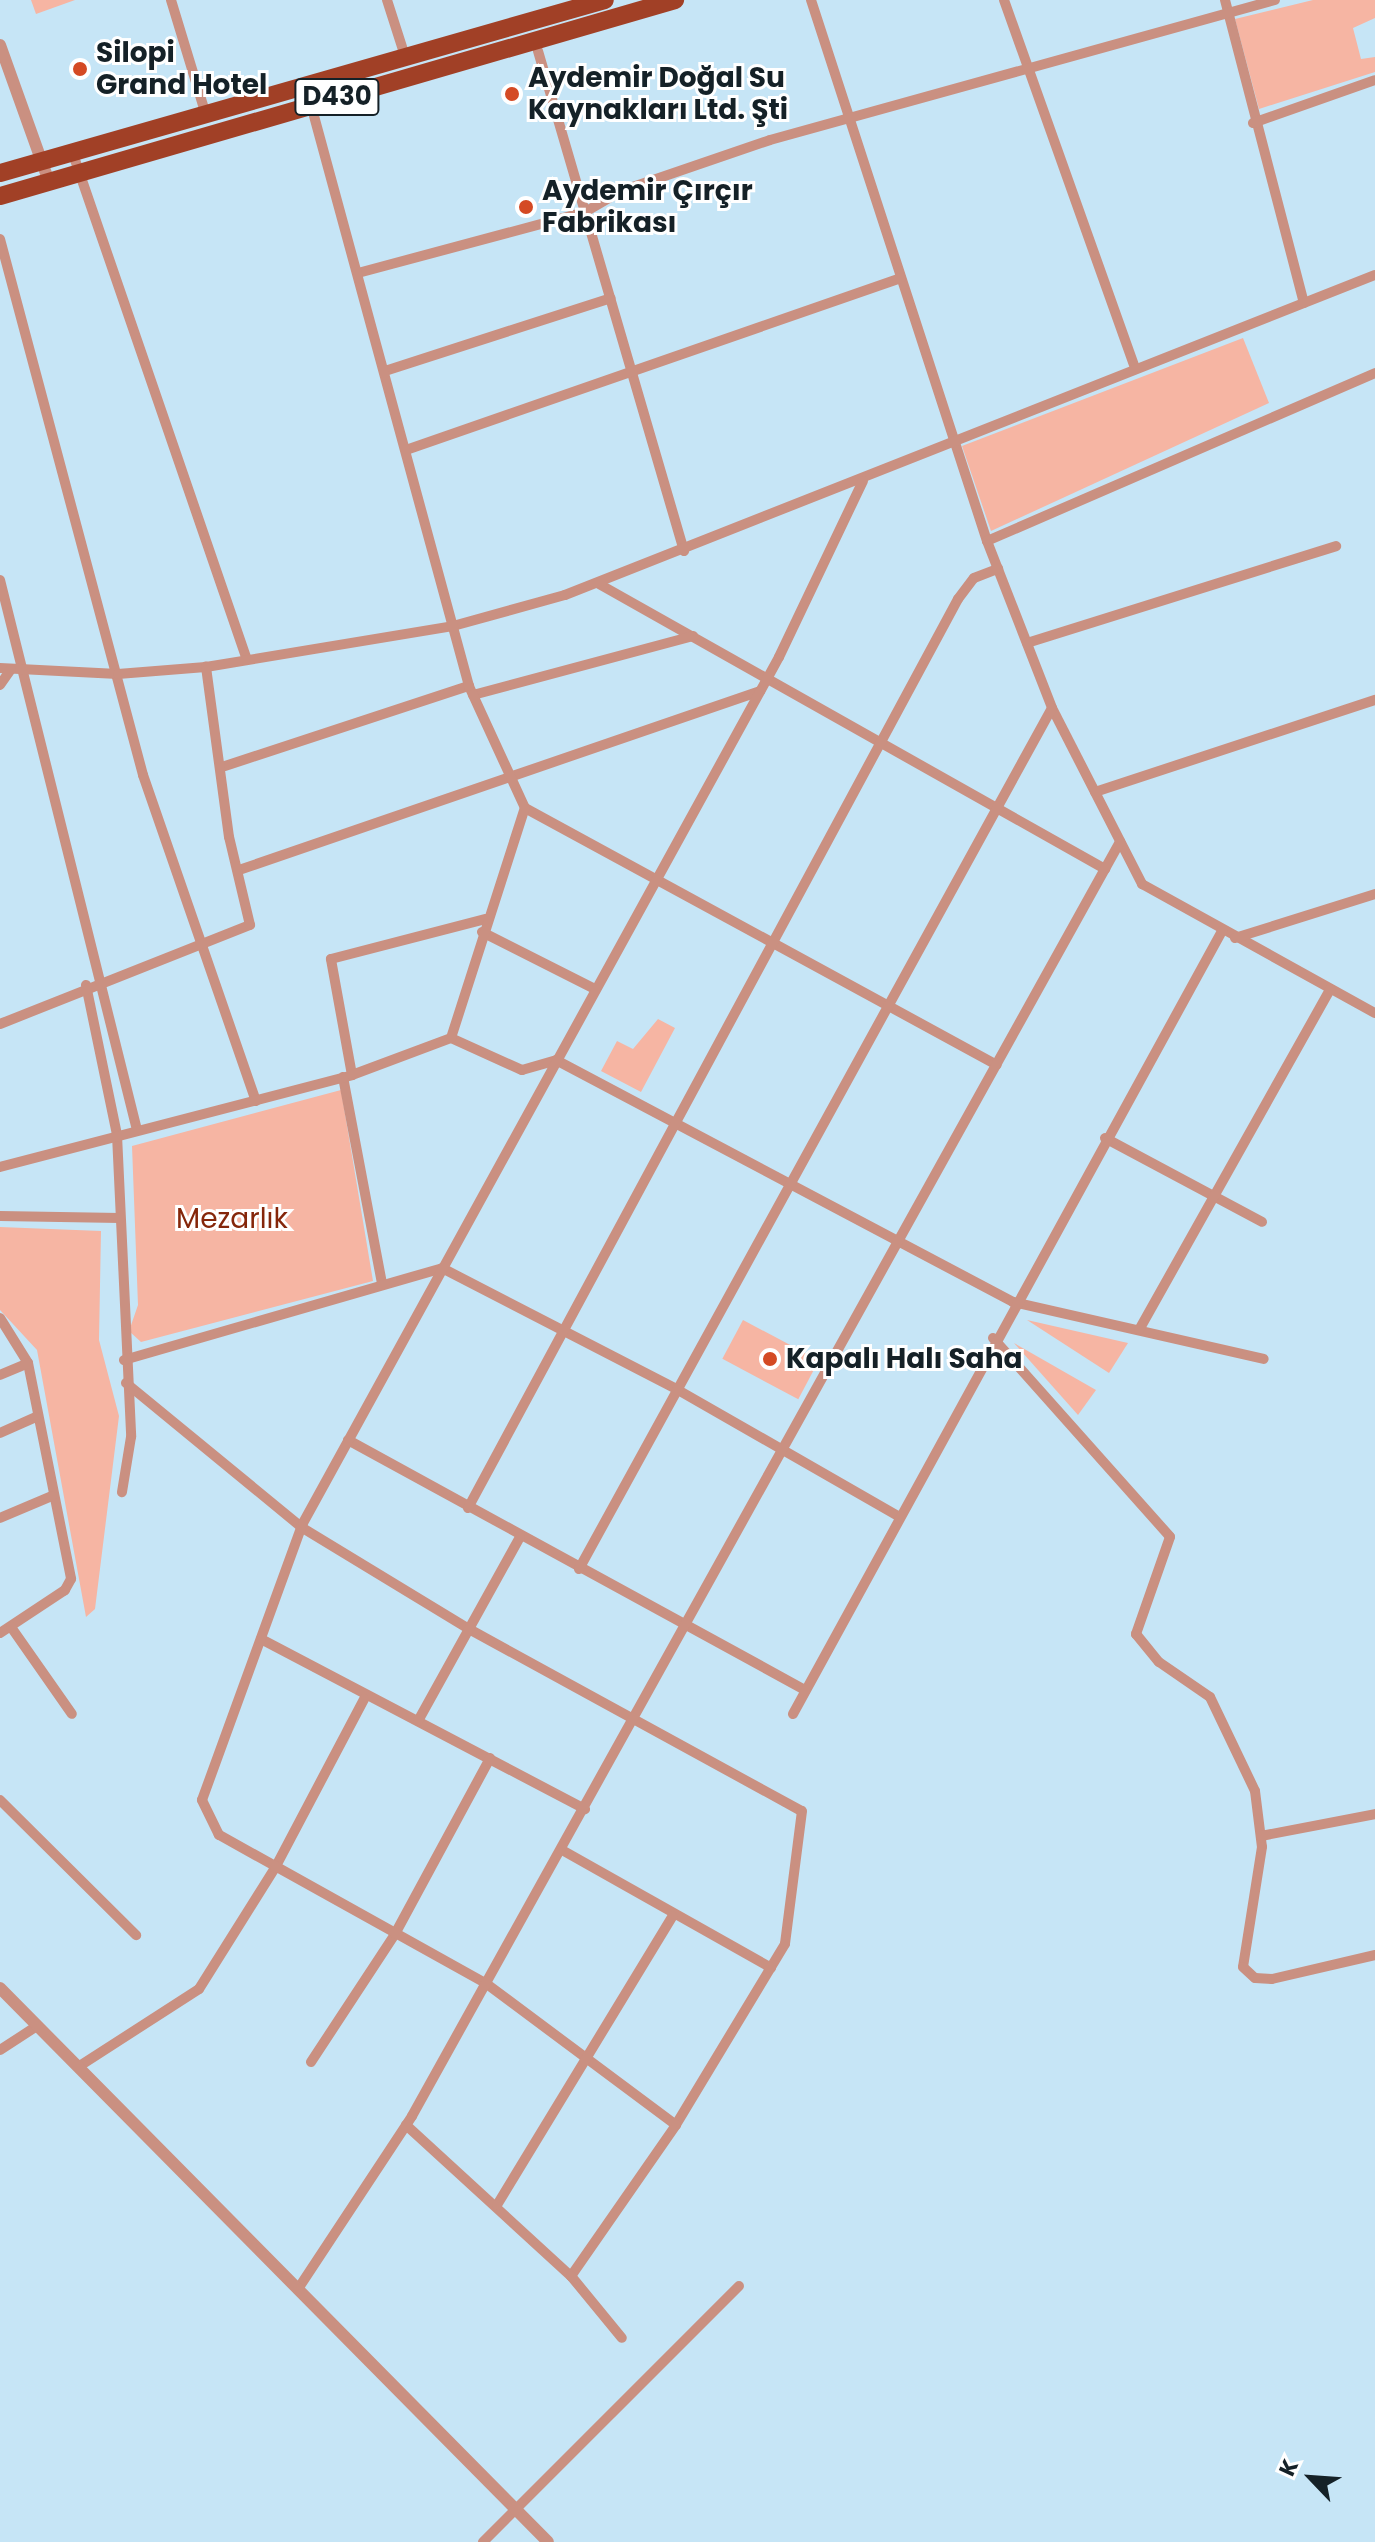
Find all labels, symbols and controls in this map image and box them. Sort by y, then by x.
place label: Silopi Grand Hotel [96,36,267,102]
marker: Silopi Grand Hotel [71,60,89,78]
place label: Aydemir Doğal Su Kaynakları Ltd. Şti [528,61,788,127]
road number: D430 [293,75,381,119]
marker: Aydemir Doğal Su Kaynakları Ltd. Şti [503,85,521,103]
place label: Aydemir Çırçır Fabrikası [542,174,753,240]
marker: Aydemir Çırçır Fabrikası [517,198,535,216]
park label: Mezarlık [176,1202,288,1236]
place label: Kapalı Halı Saha [786,1342,1023,1376]
marker: Kapalı Halı Saha [761,1350,779,1368]
north arrow [1271,2438,1351,2518]
text: K [1272,2454,1306,2481]

